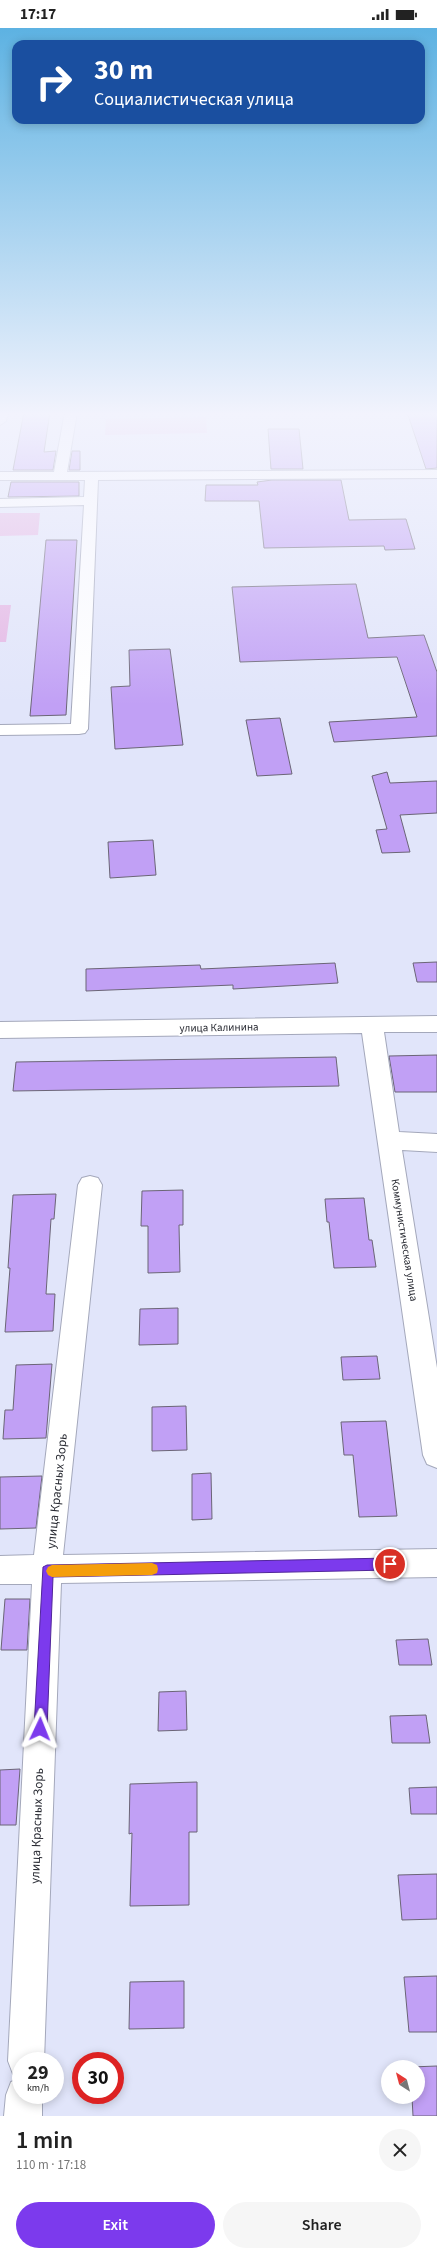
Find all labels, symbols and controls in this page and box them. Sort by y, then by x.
text: 17:17 [20,4,56,25]
text: 30 m [94,50,153,90]
icon: right [28,56,80,108]
text: Социалистическая улица [94,87,294,112]
street label: улица Калинина [179,1019,259,1036]
street label: Коммунистическая улица [387,1178,422,1302]
street label: улица Красных Зорь [42,1432,72,1550]
pin [373,1547,407,1581]
icon: arrive [379,1553,401,1575]
position arrow [19,1708,61,1750]
street label: улица Красных Зорь [26,1768,48,1884]
speed limit sign: 30 [72,2052,124,2104]
text: 29 [27,2059,49,2087]
north arrow [381,2060,425,2104]
map controls [381,2060,425,2104]
text: km/h [27,2081,49,2095]
text: 1 min [16,2123,73,2158]
button: close [379,2129,421,2171]
text: 110 m · 17:18 [16,2156,86,2174]
button: Exit [16,2202,215,2248]
button: Share [223,2202,421,2248]

